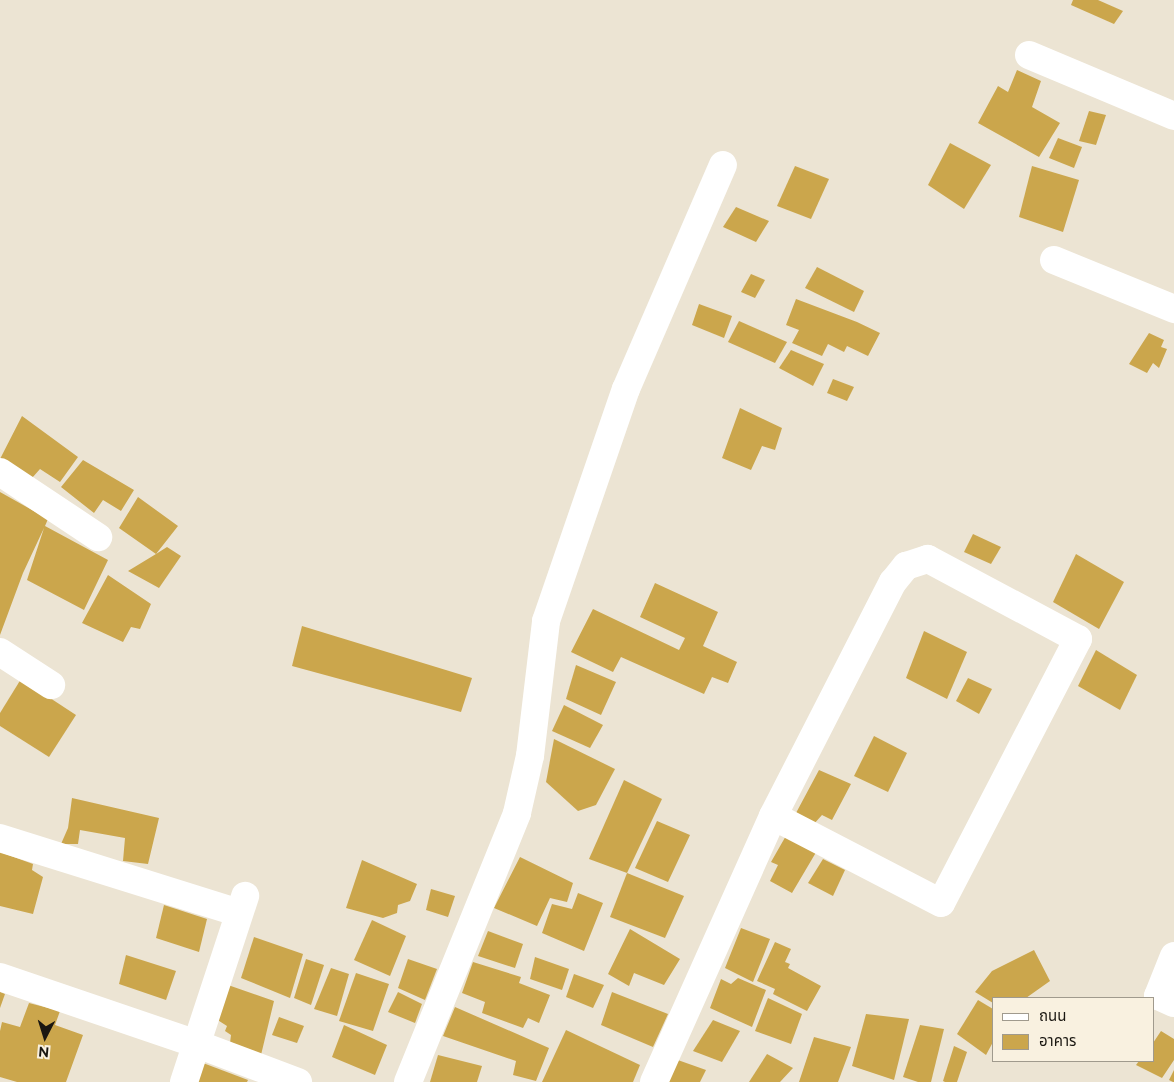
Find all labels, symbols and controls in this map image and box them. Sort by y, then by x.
legend [992,997,1154,1062]
text: ถนน [1039,1007,1066,1025]
north arrow [20,1012,70,1062]
text: อาคาร [1039,1032,1076,1050]
text: N [38,1044,50,1060]

